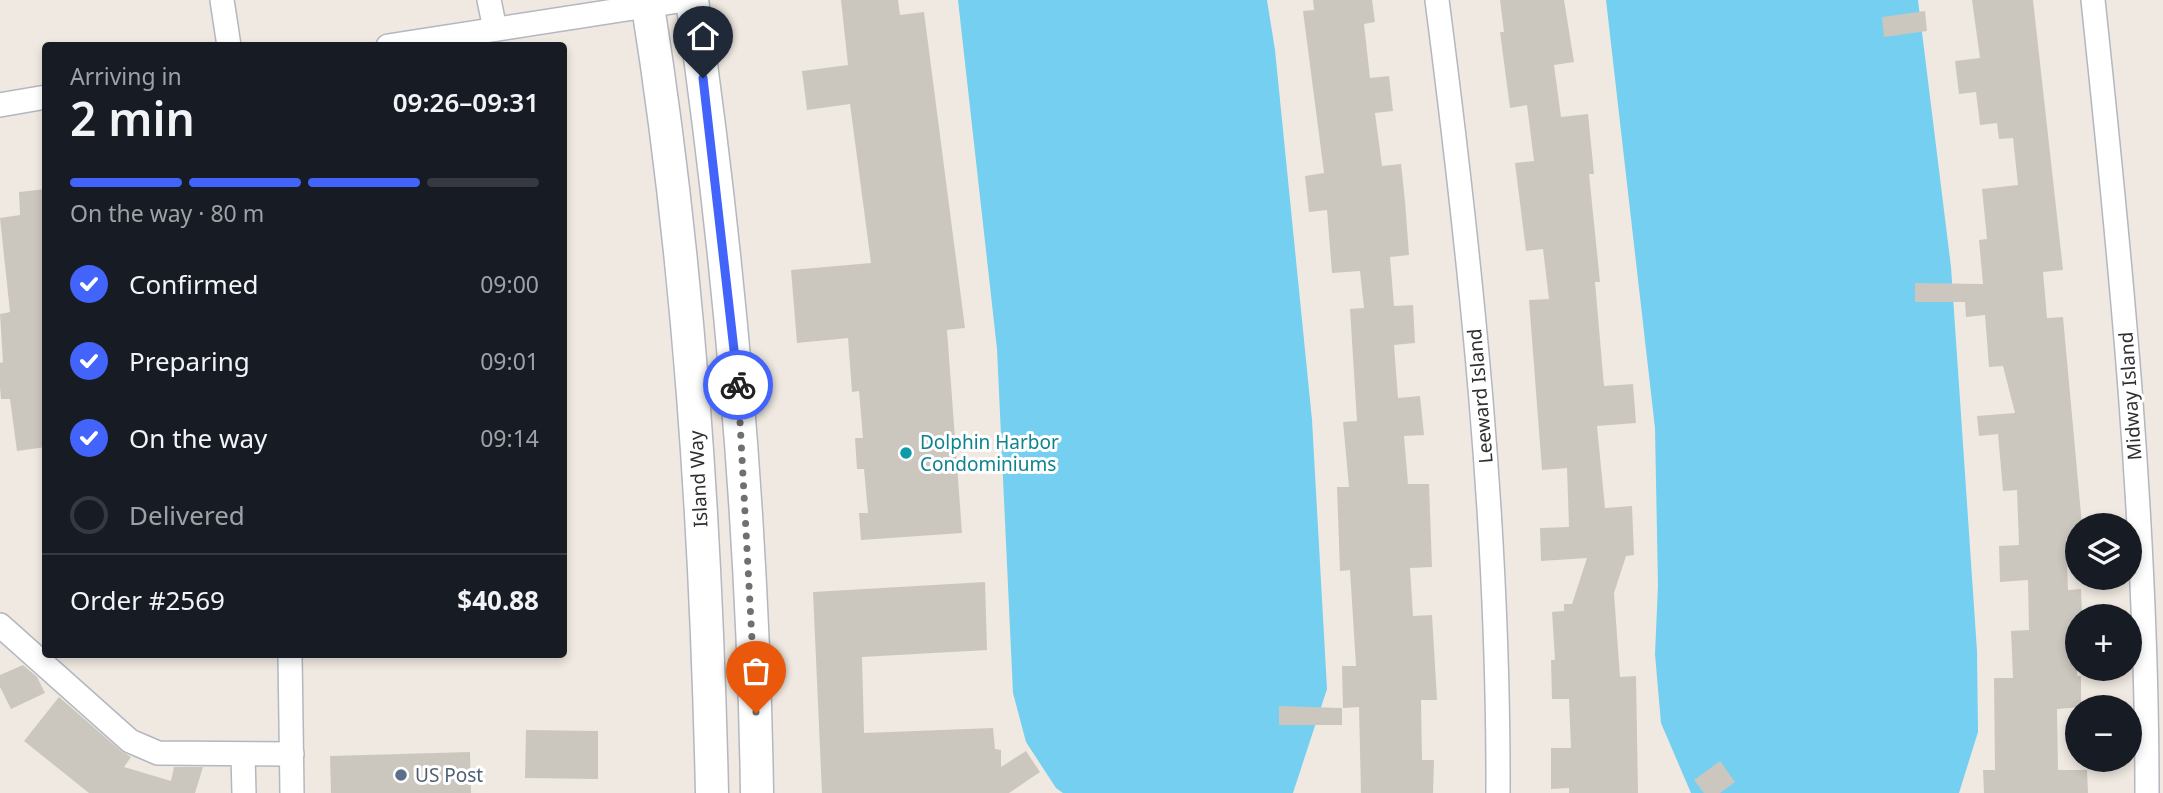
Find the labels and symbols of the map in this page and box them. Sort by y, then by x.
pin [673,6,733,78]
street label: Leeward Island [1461,328,1499,464]
street label: Midway Island [2113,331,2147,461]
courier [703,350,773,420]
place label: Dolphin Harbor Condominiums [920,429,1059,477]
street label: Island Way [682,430,714,528]
marker: Dolphin Harbor Condominiums [898,445,914,461]
pin [726,641,786,713]
place label: US Post [415,762,483,788]
marker: US Post [393,767,409,783]

